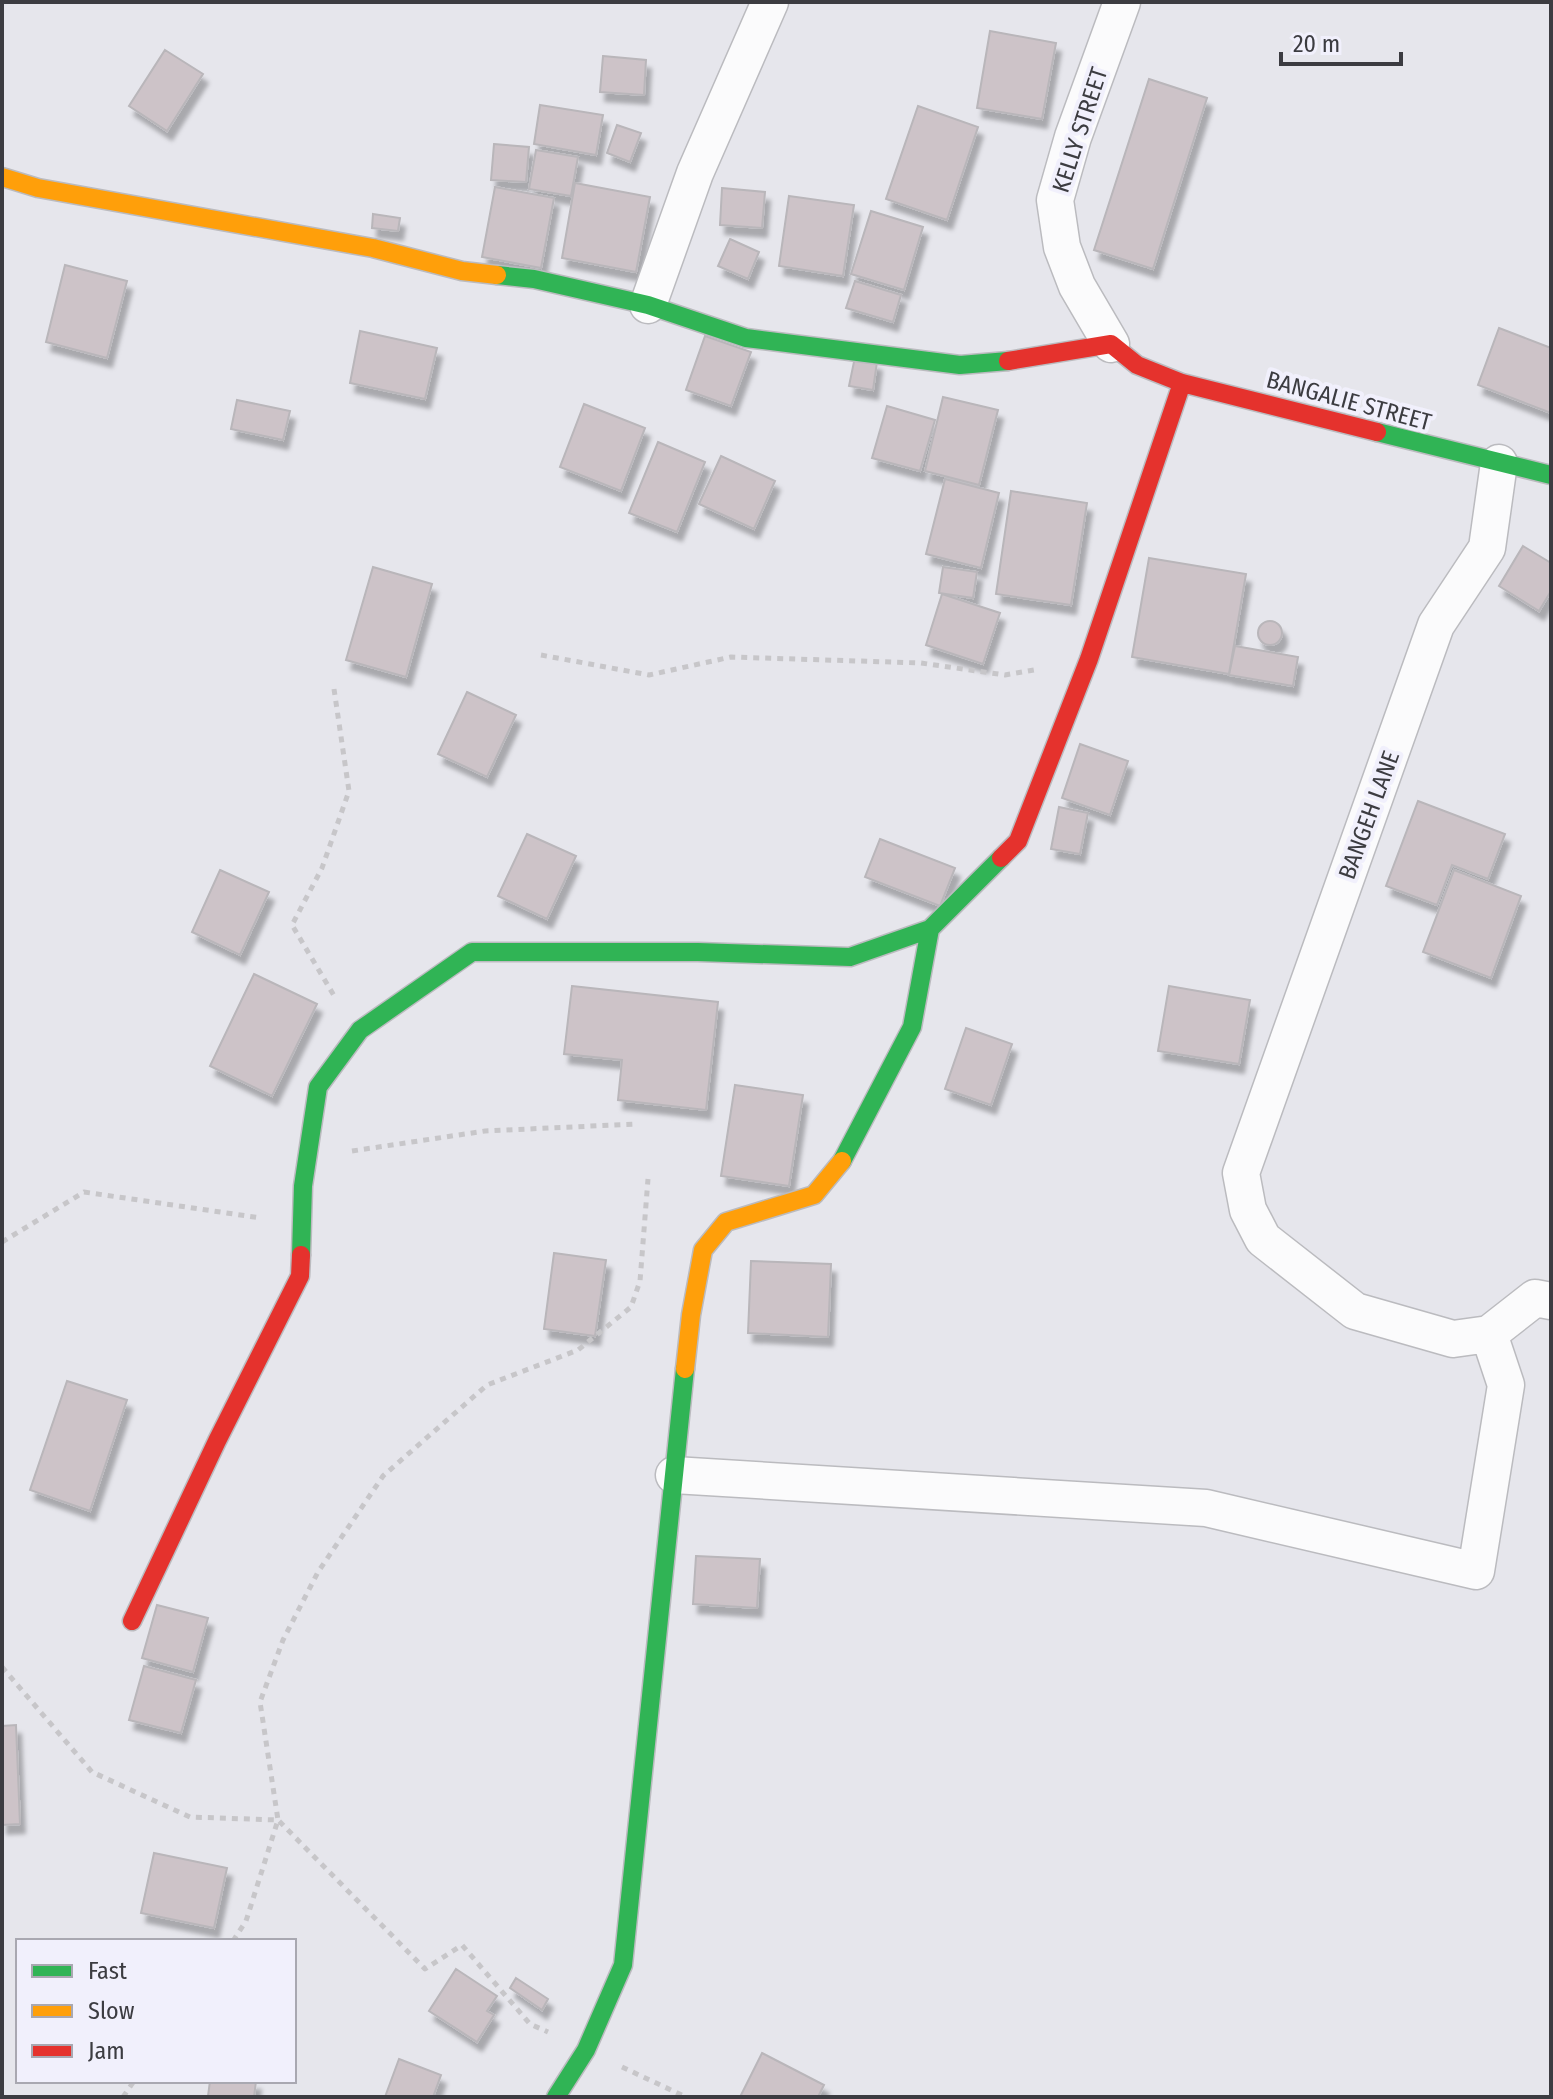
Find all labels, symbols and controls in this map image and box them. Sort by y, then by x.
scale bar [1281,16,1401,66]
text: 20 m [1293,30,1340,58]
street label: KELLY STREET [1047,64,1113,196]
street label: BANGALIE STREET [1263,366,1435,436]
street label: BANGEH LANE [1333,747,1405,883]
legend [16,1939,296,2083]
text: Fast [88,1957,127,1985]
text: Slow [88,1997,135,2025]
text: Jam [88,2037,125,2065]

